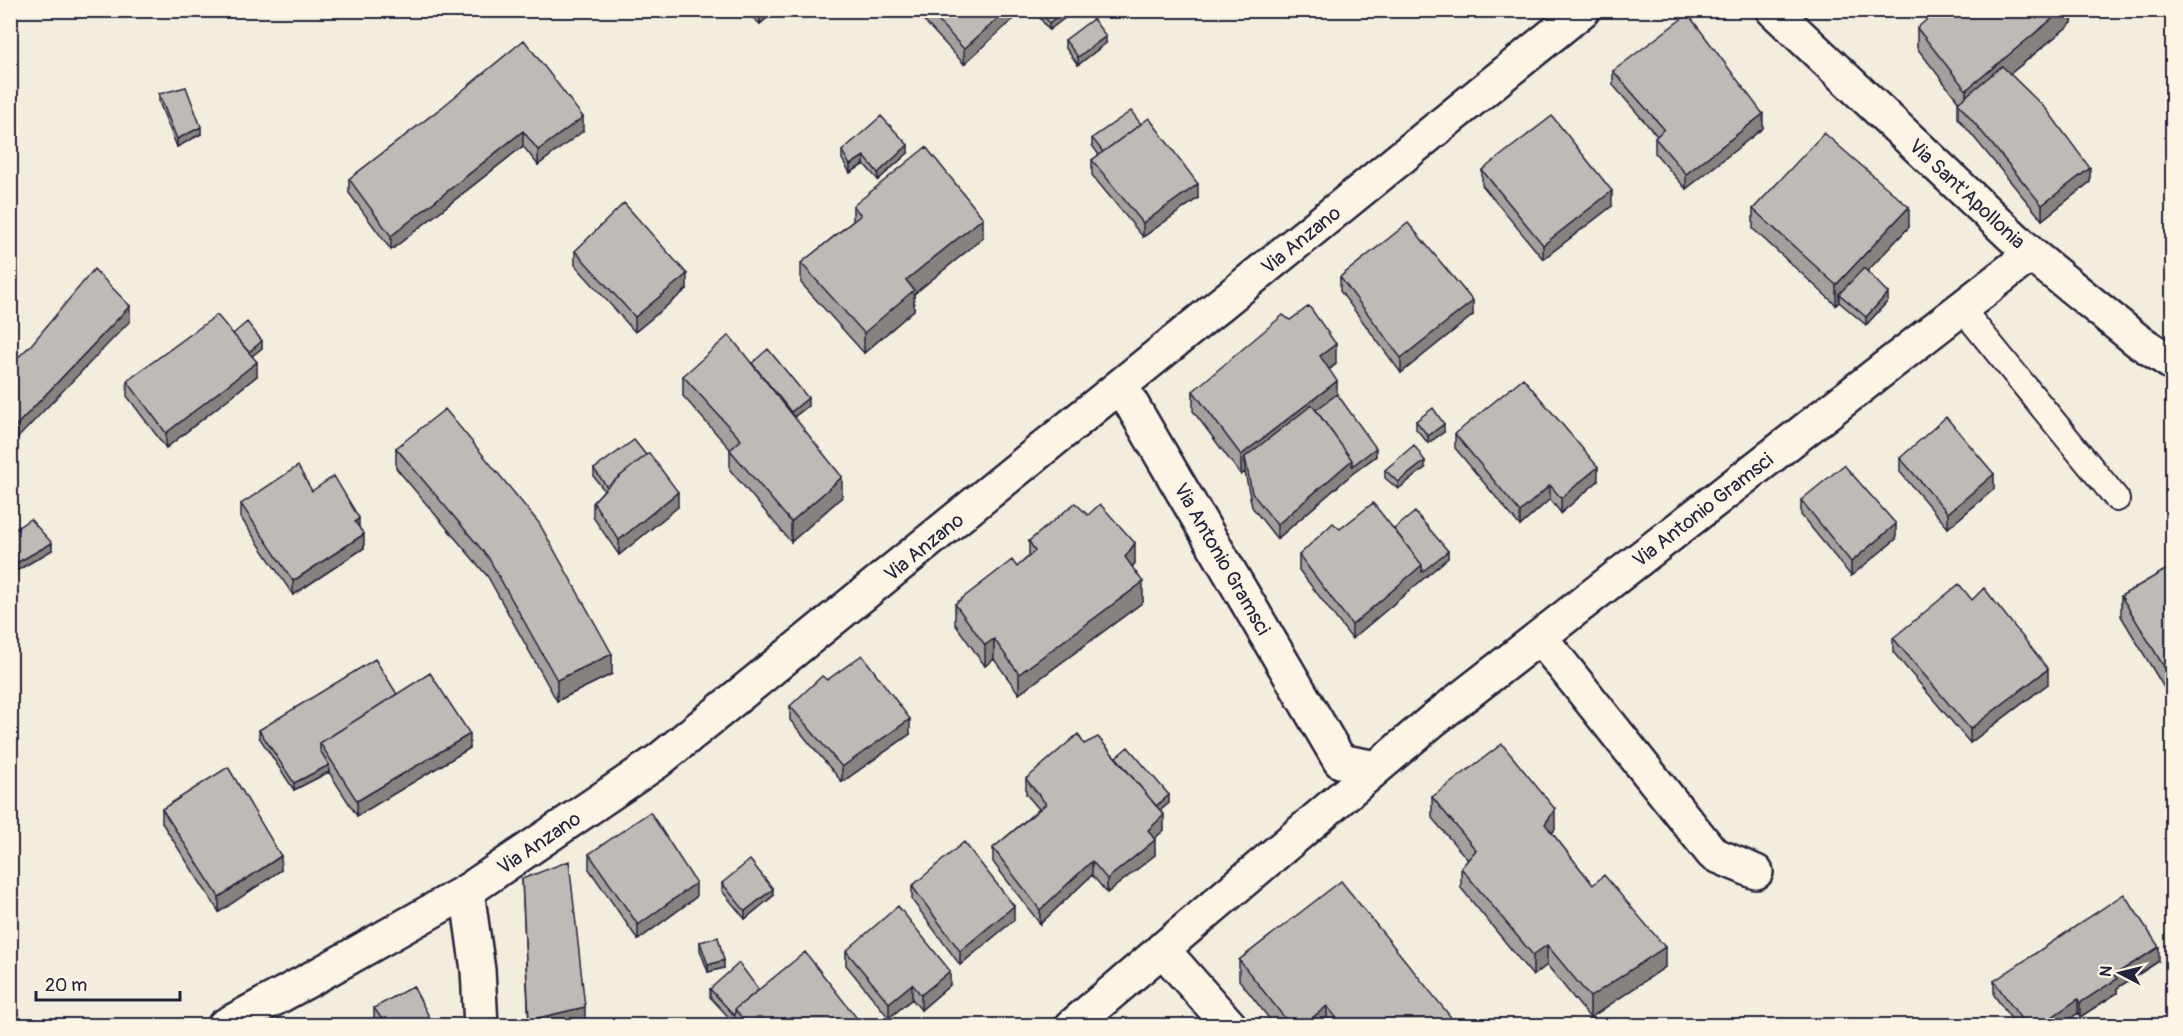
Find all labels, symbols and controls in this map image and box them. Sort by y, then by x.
street label: Via Sant'Apollonia [1904,134,2030,254]
street label: Via Anzano [1256,200,1346,280]
street label: Via Antonio Gramsci [1628,447,1778,573]
street label: Via Antonio Gramsci [1168,478,1276,640]
street label: Via Anzano [879,507,969,587]
street label: Via Anzano [493,806,586,880]
north arrow [2090,943,2150,1003]
scale bar [36,964,180,1002]
text: N [2096,965,2117,978]
text: 20 m [45,974,87,997]

